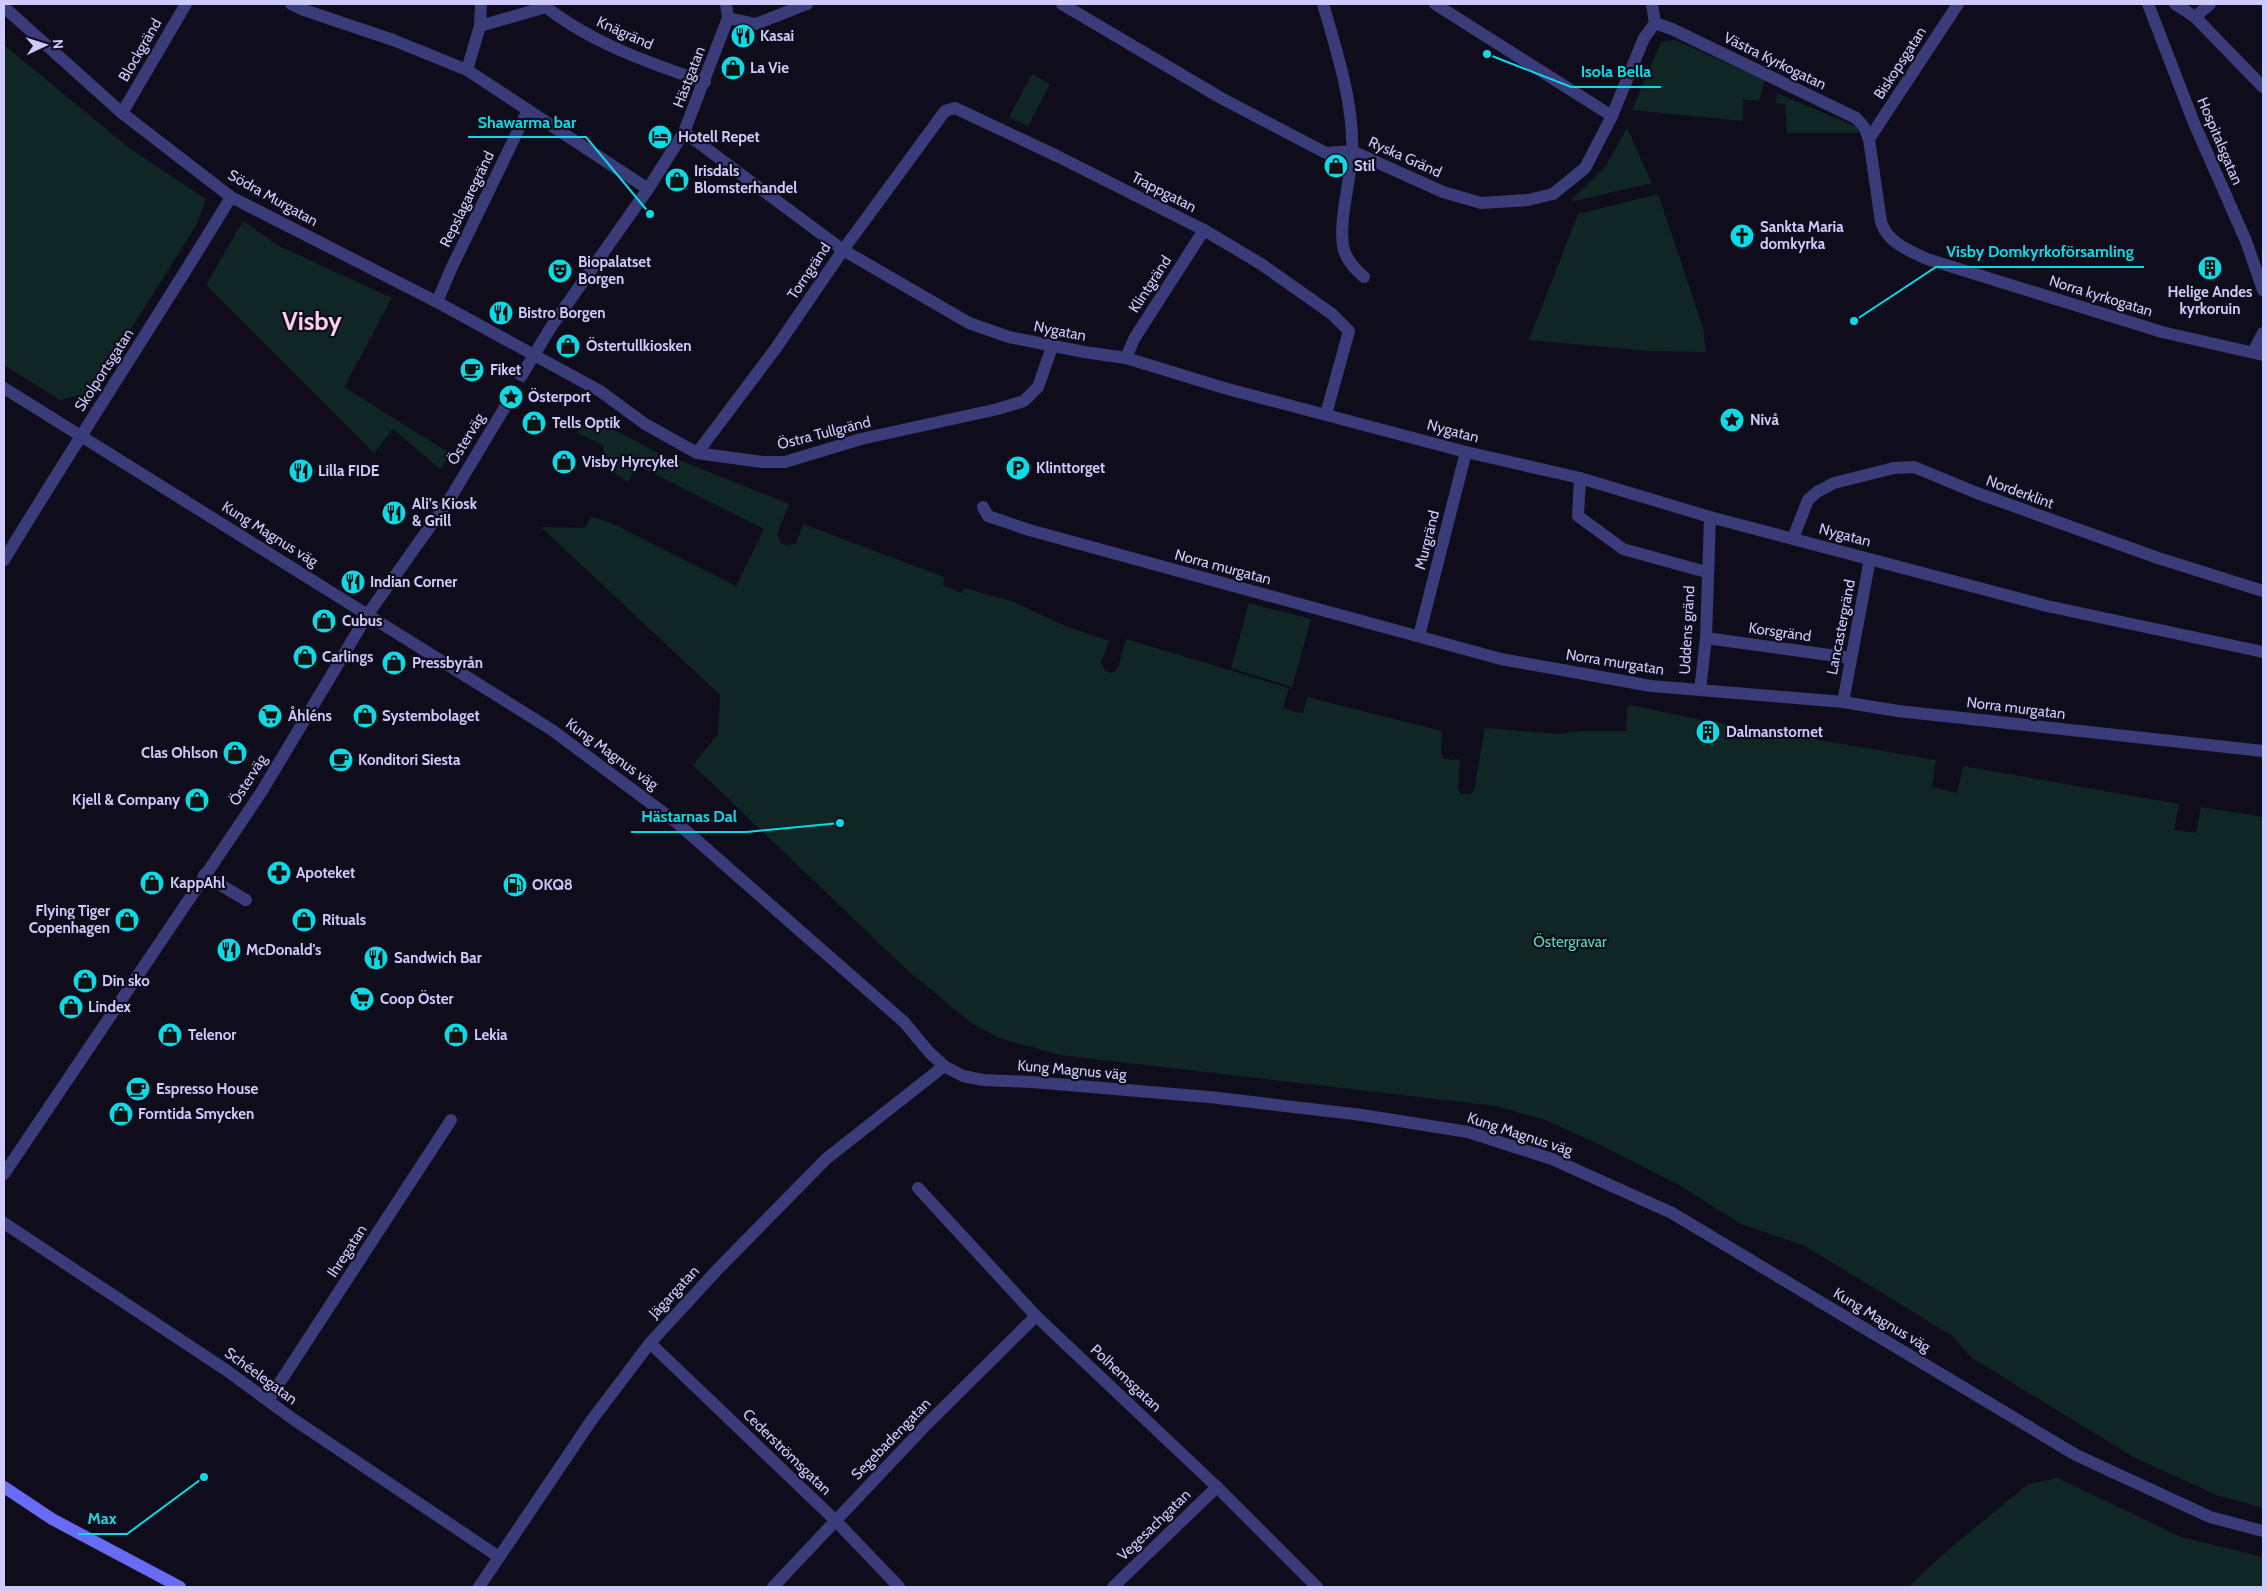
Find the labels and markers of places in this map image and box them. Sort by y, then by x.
restaurant icon: Kasai [730,23,756,49]
place label: Kasai [760,27,794,45]
shop icon: La Vie [720,55,746,81]
callout: Isola Bella [1571,56,1661,87]
place label: La Vie [750,59,789,77]
callout: Shawarma bar [468,106,586,137]
hotel icon: Hotell Repet [647,124,673,150]
place label: Hotell Repet [678,128,760,146]
shop icon: Stil [1323,153,1349,179]
place label: Stil [1354,157,1375,175]
place label: Irisdals Blomsterhandel [694,162,797,197]
shop icon: Irisdals Blomsterhandel [664,167,690,193]
place label: Sankta Maria domkyrka [1760,218,1844,253]
church icon: Sankta Maria domkyrka [1729,223,1755,249]
callout: Visby Domkyrkoförsamling [1936,236,2144,267]
place label: Biopalatset Borgen [578,253,651,288]
building icon: Helige Andes kyrkoruin [2197,255,2223,281]
theatre icon: Biopalatset Borgen [547,258,573,284]
place label: Helige Andes kyrkoruin [2168,283,2252,318]
restaurant icon: Bistro Borgen [488,300,514,326]
place label: Bistro Borgen [518,304,605,322]
shop icon: Östertullkiosken [555,333,581,359]
place label: Östertullkiosken [586,336,692,355]
cafe icon: Fiket [459,357,485,383]
place label: Fiket [490,361,521,379]
place icon: Österport [498,384,524,410]
place label: Österport [528,387,591,406]
place icon: Nivå [1719,407,1745,433]
shop icon: Tells Optik [521,410,547,436]
place label: Nivå [1750,411,1779,429]
place label: Tells Optik [552,414,621,432]
shop icon: Visby Hyrcykel [551,449,577,475]
place label: Visby Hyrcykel [582,453,678,471]
parking icon: Klinttorget [1005,455,1031,481]
restaurant icon: Lilla FIDE [288,458,314,484]
place label: Klinttorget [1036,459,1105,477]
place label: Lilla FIDE [318,462,380,480]
place label: Ali's Kiosk & Grill [412,495,478,530]
restaurant icon: Ali's Kiosk & Grill [381,500,407,526]
restaurant icon: Indian Corner [340,569,366,595]
place label: Indian Corner [370,573,457,591]
shop icon: Cubus [311,608,337,634]
place label: Cubus [342,612,382,630]
shop icon: Carlings [292,644,318,670]
place label: Carlings [322,648,373,666]
shop icon: Pressbyrån [381,650,407,676]
place label: Pressbyrån [412,654,483,672]
supermarket icon: Åhléns [257,703,283,729]
shop icon: Systembolaget [352,703,378,729]
place label: Åhléns [288,706,332,725]
place label: Systembolaget [382,707,480,725]
building icon: Dalmanstornet [1695,719,1721,745]
place label: Dalmanstornet [1726,723,1823,741]
shop icon: Clas Ohlson [222,740,248,766]
place label: Clas Ohlson [141,744,218,762]
cafe icon: Konditori Siesta [328,747,354,773]
place label: Konditori Siesta [358,751,461,769]
shop icon: Kjell & Company [184,787,210,813]
place label: Kjell & Company [72,791,181,809]
callout: Hästarnas Dal [631,801,747,832]
pharmacy icon: Apoteket [266,860,292,886]
place label: Apoteket [296,864,355,882]
shop icon: KappAhl [139,870,165,896]
fuel station icon: OKQ8 [502,872,528,898]
place label: KappAhl [170,874,225,892]
place label: OKQ8 [532,876,573,894]
place label: Flying Tiger Copenhagen [29,902,110,937]
shop icon: Flying Tiger Copenhagen [114,907,140,933]
shop icon: Rituals [291,907,317,933]
place label: Rituals [322,911,366,929]
restaurant icon: McDonald's [216,937,242,963]
place label: McDonald's [246,941,321,959]
restaurant icon: Sandwich Bar [363,945,389,971]
place label: Sandwich Bar [394,949,482,967]
shop icon: Din sko [72,968,98,994]
place label: Din sko [102,972,150,990]
supermarket icon: Coop Öster [349,986,375,1012]
place label: Coop Öster [380,989,454,1008]
shop icon: Lindex [58,994,84,1020]
place label: Lindex [88,998,132,1016]
shop icon: Telenor [157,1022,183,1048]
shop icon: Lekia [443,1022,469,1048]
place label: Telenor [188,1026,236,1044]
place label: Lekia [474,1026,508,1044]
cafe icon: Espresso House [125,1076,151,1102]
place label: Espresso House [156,1080,259,1098]
shop icon: Forntida Smycken [108,1101,134,1127]
place label: Forntida Smycken [138,1105,254,1123]
callout: Max [78,1503,127,1534]

